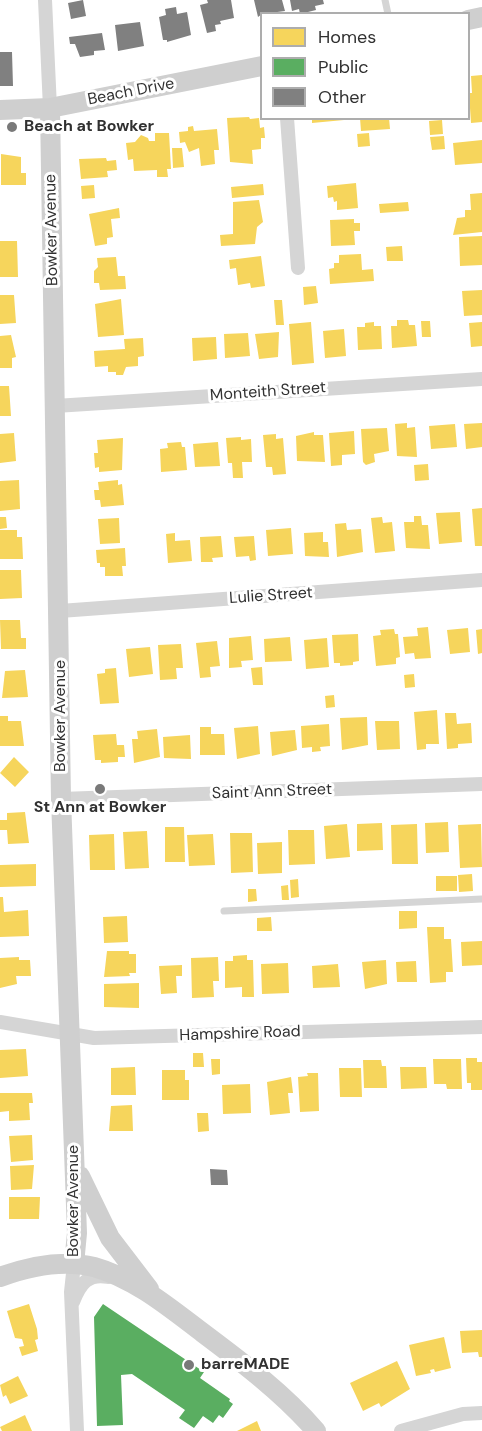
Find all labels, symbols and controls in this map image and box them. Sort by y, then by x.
legend [260,12,470,120]
text: Homes [318,25,376,49]
text: Public [318,55,369,79]
street label: Beach Drive [86,74,176,110]
text: Other [318,85,366,109]
place label: Beach at Bowker [24,117,154,137]
marker: Beach at Bowker [5,120,19,134]
street label: Bowker Avenue [41,174,63,286]
street label: Monteith Street [209,378,327,406]
street label: Lulie Street [229,584,313,608]
street label: Bowker Avenue [51,660,71,772]
street label: Saint Ann Street [212,780,332,804]
marker: St Ann at Bowker [93,782,107,796]
place label: St Ann at Bowker [34,798,166,818]
street label: Hampshire Road [179,1022,301,1046]
street label: Bowker Avenue [64,1145,84,1257]
place label: barreMADE [201,1355,290,1375]
marker: barreMADE [182,1358,196,1372]

